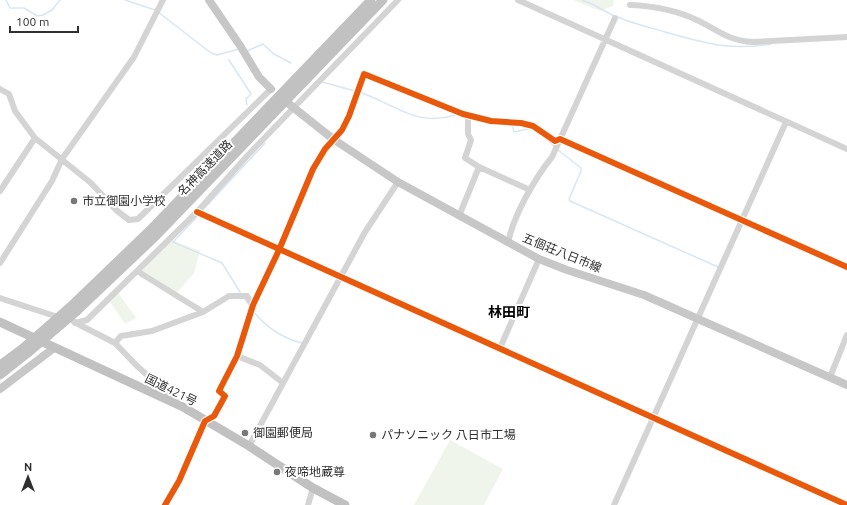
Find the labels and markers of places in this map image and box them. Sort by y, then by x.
place label: 市立御園小学校 [82,194,166,207]
marker: 市立御園小学校 [69,196,79,206]
place label: 御園郵便局 [253,426,313,439]
marker: 御園郵便局 [240,428,250,438]
place label: パナソニック 八日市工場 [381,428,516,441]
marker: パナソニック 八日市工場 [368,430,378,440]
place label: 夜啼地蔵尊 [284,465,345,478]
marker: 夜啼地蔵尊 [272,467,282,477]

